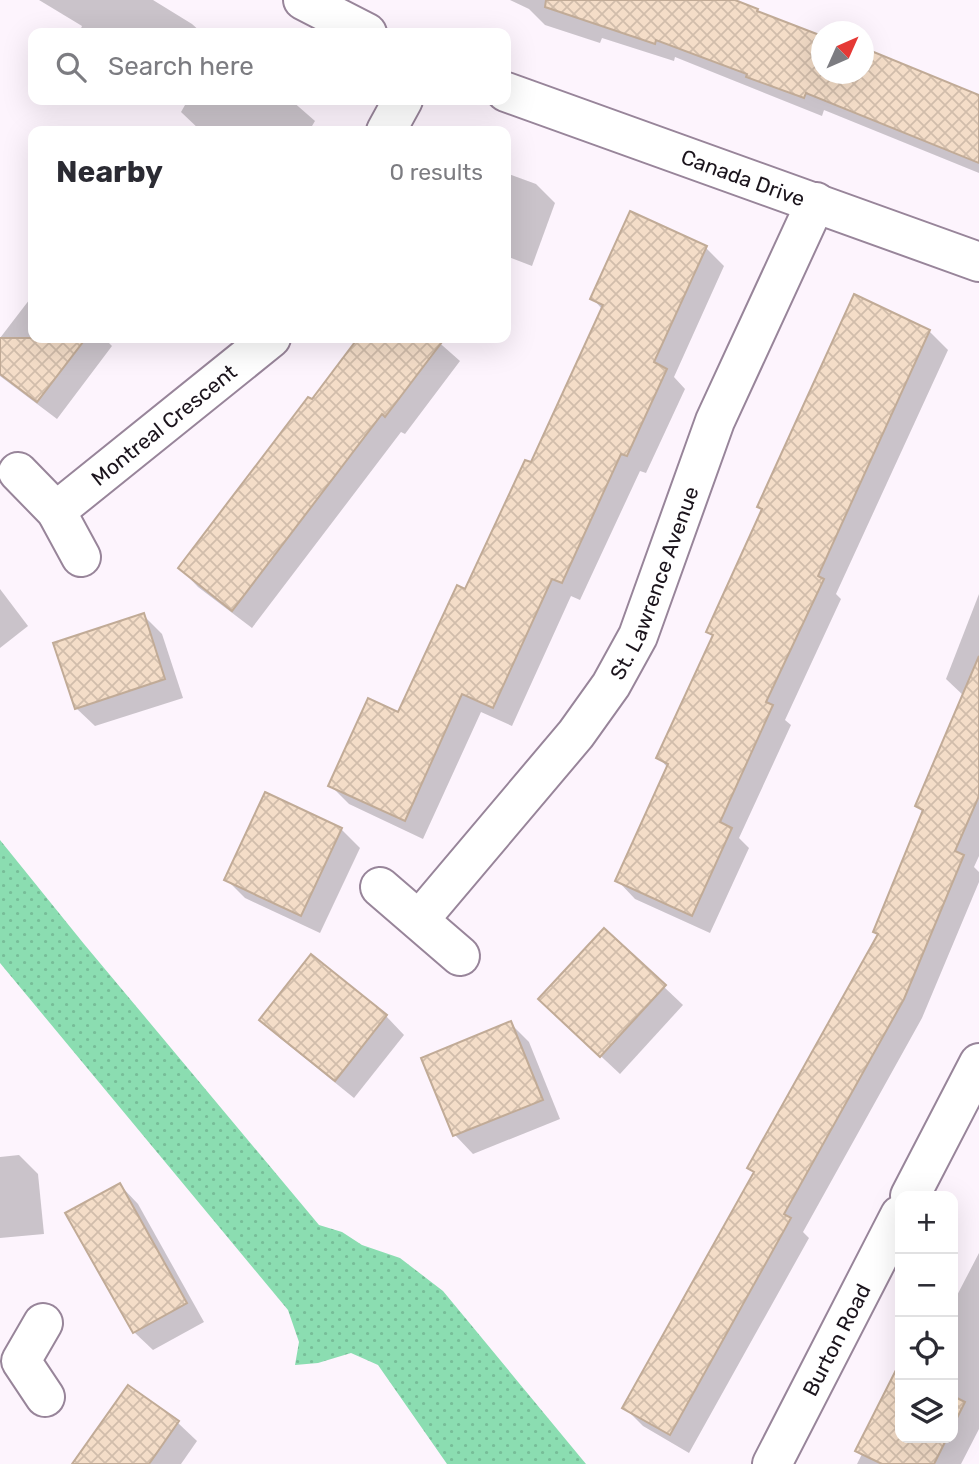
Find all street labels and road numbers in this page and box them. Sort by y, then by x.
street label: Canada Drive [678,144,808,211]
street label: Montreal Crescent [86,359,241,490]
street label: St. Lawrence Avenue [604,483,703,684]
street label: Burton Road [797,1279,875,1400]

